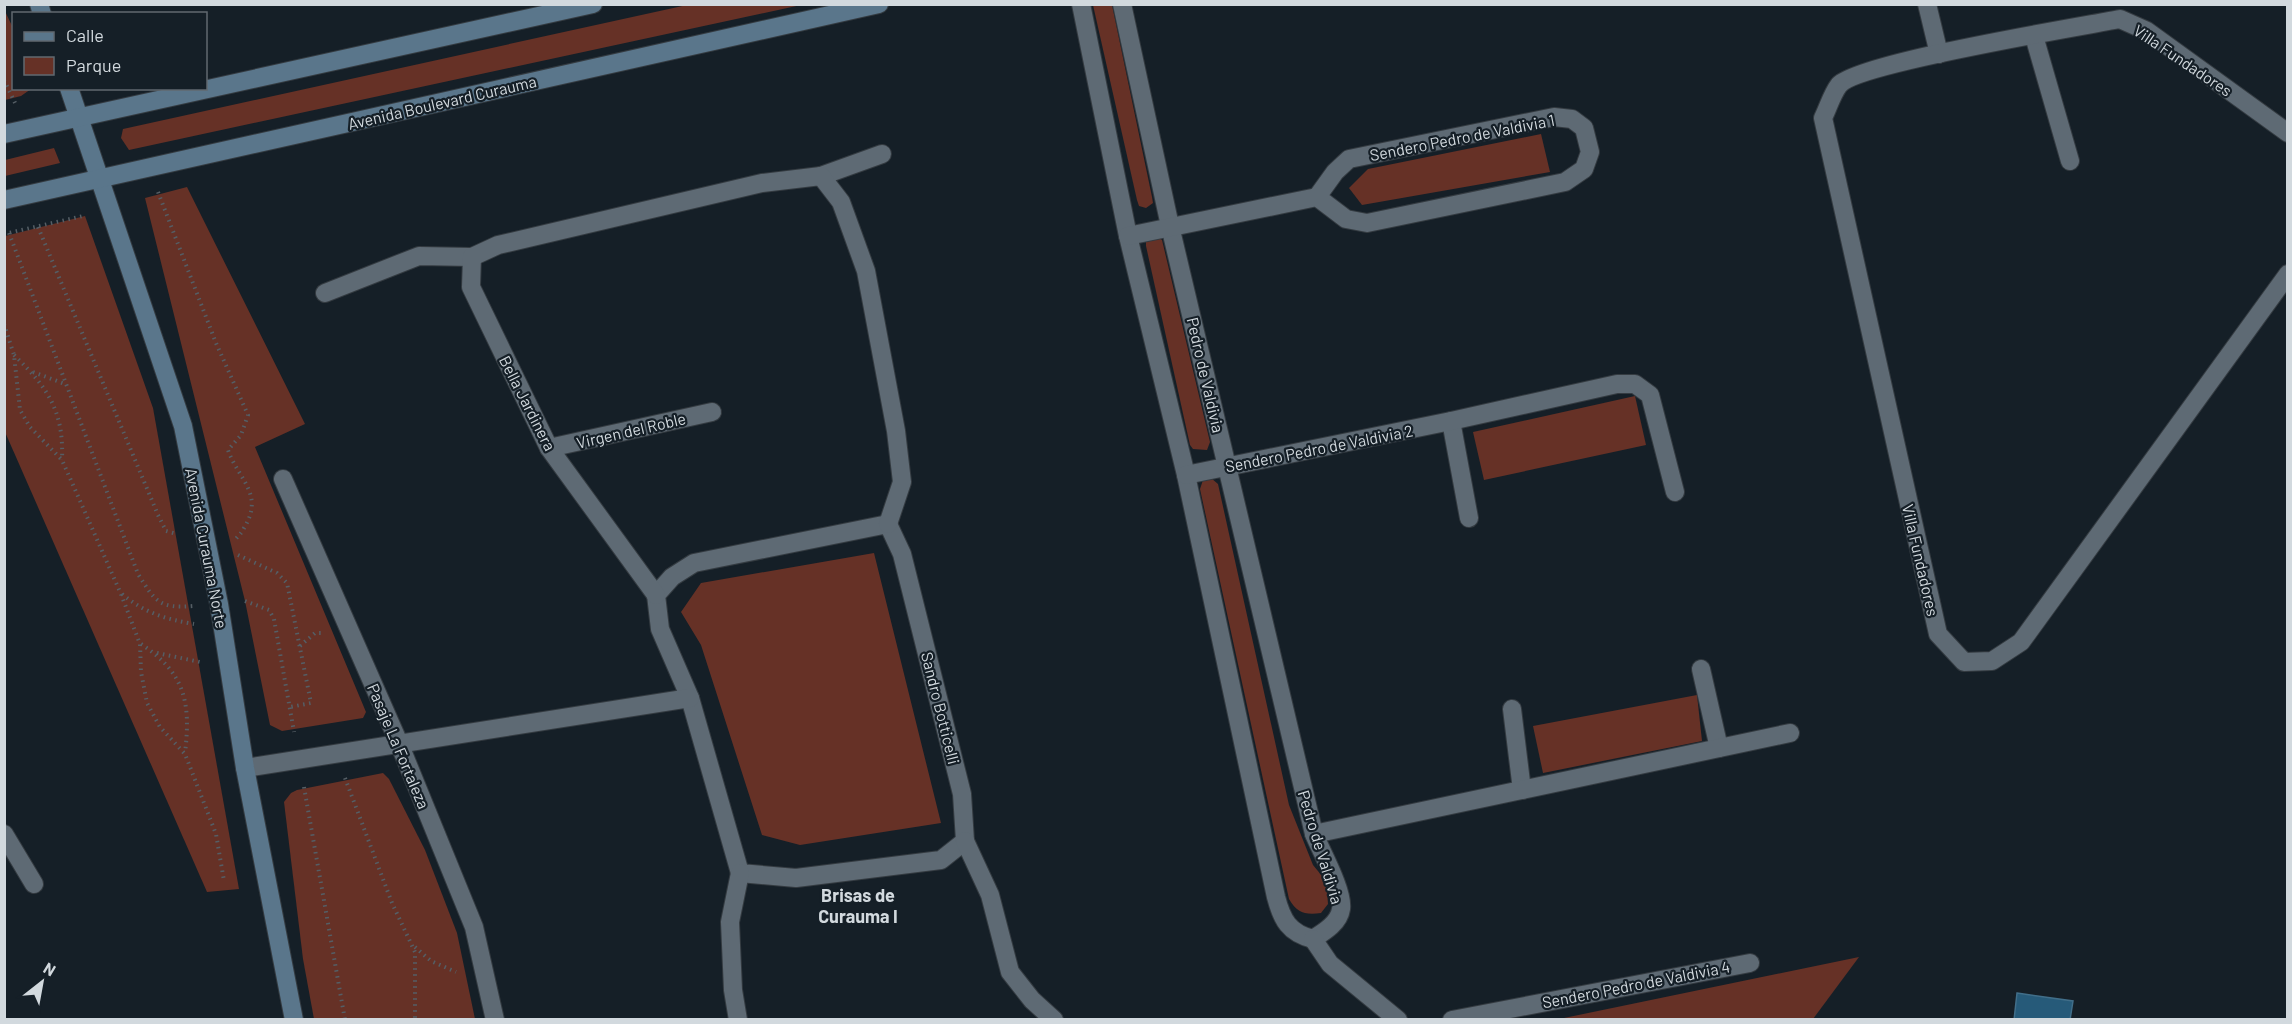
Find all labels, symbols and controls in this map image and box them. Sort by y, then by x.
legend [12,12,207,90]
street label: Villa Fundadores [2130,20,2236,100]
text: Calle [66,24,104,46]
text: Parque [66,54,121,76]
street label: Avenida Boulevard Curauma [346,71,538,133]
street label: Sendero Pedro de Valdivia 1 [1368,110,1556,164]
street label: Pedro de Valdivia [1183,315,1229,435]
street label: Bella Jardinera [496,352,560,454]
street label: Virgen del Roble [574,408,688,452]
street label: Sendero Pedro de Valdivia 2 [1224,420,1414,476]
street label: Avenida Curauma Norte [182,466,232,630]
street label: Villa Fundadores [1899,502,1943,618]
street label: Sandro Botticelli [918,650,964,766]
street label: Pasaje La Fortaleza [364,680,434,812]
street label: Pedro de Valdivia [1295,788,1347,906]
district label: Brisas de Curauma I [818,884,898,927]
north arrow [12,952,72,1012]
street label: Sendero Pedro de Valdivia 4 [1540,956,1732,1012]
text: N [41,958,59,980]

